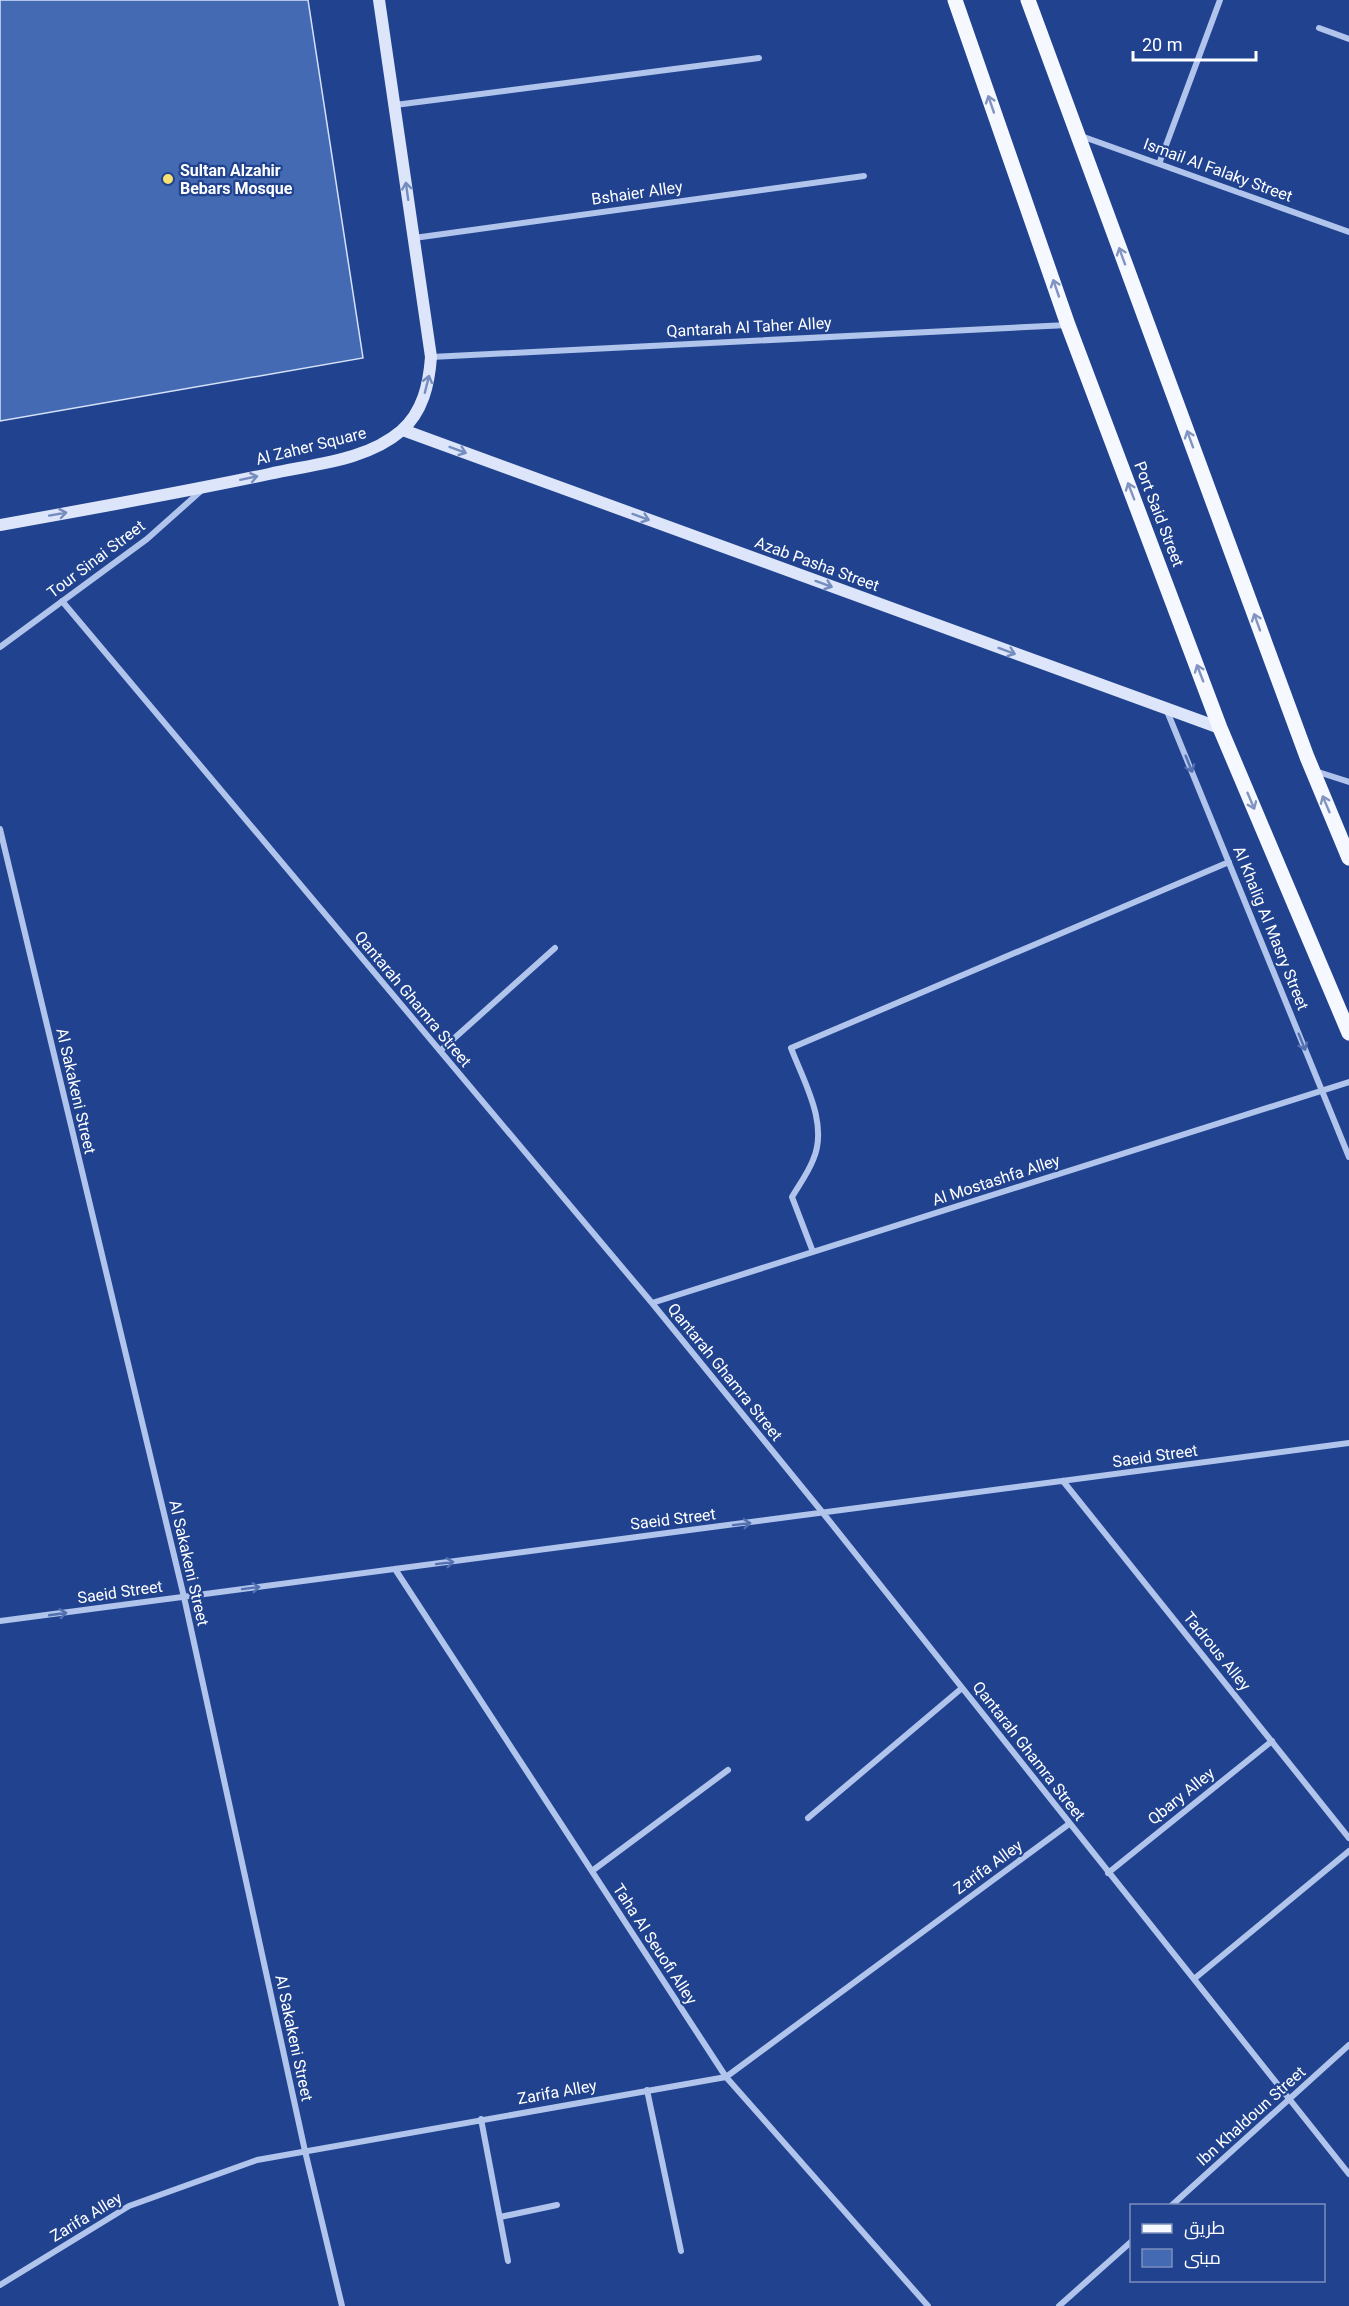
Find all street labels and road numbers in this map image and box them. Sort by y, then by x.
street label: Ismail Al Falaky Street [1141,134,1295,206]
street label: Bshaier Alley [590,177,684,209]
street label: Qantarah Al Taher Alley [666,313,832,341]
street label: Al Zaher Square [254,423,368,469]
street label: Port Said Street [1130,459,1188,569]
street label: Tour Sinai Street [44,516,148,602]
street label: Azab Pasha Street [752,533,882,595]
street label: Al Khalig Al Masry Street [1229,843,1313,1013]
street label: Qantarah Ghamra Street [351,927,475,1071]
street label: Al Sakakeni Street [52,1026,100,1156]
street label: Al Mostashfa Alley [930,1150,1063,1210]
street label: Qantarah Ghamra Street [664,1299,786,1445]
street label: Saeid Street [1111,1441,1199,1471]
street label: Al Sakakeni Street [165,1498,213,1628]
street label: Saeid Street [629,1504,717,1534]
street label: Saeid Street [76,1577,164,1607]
street label: Tadrous Alley [1179,1608,1255,1695]
street label: Qantarah Ghamra Street [969,1678,1089,1824]
street label: Qbary Alley [1144,1763,1218,1829]
street label: Zarifa Alley [950,1836,1026,1898]
street label: Taha Al Seuofi Alley [609,1880,701,2008]
street label: Al Sakakeni Street [271,1973,317,2103]
street label: Ibn Khaldoun Street [1193,2062,1309,2170]
street label: Zarifa Alley [516,2076,598,2108]
street label: Zarifa Alley [47,2188,126,2246]

